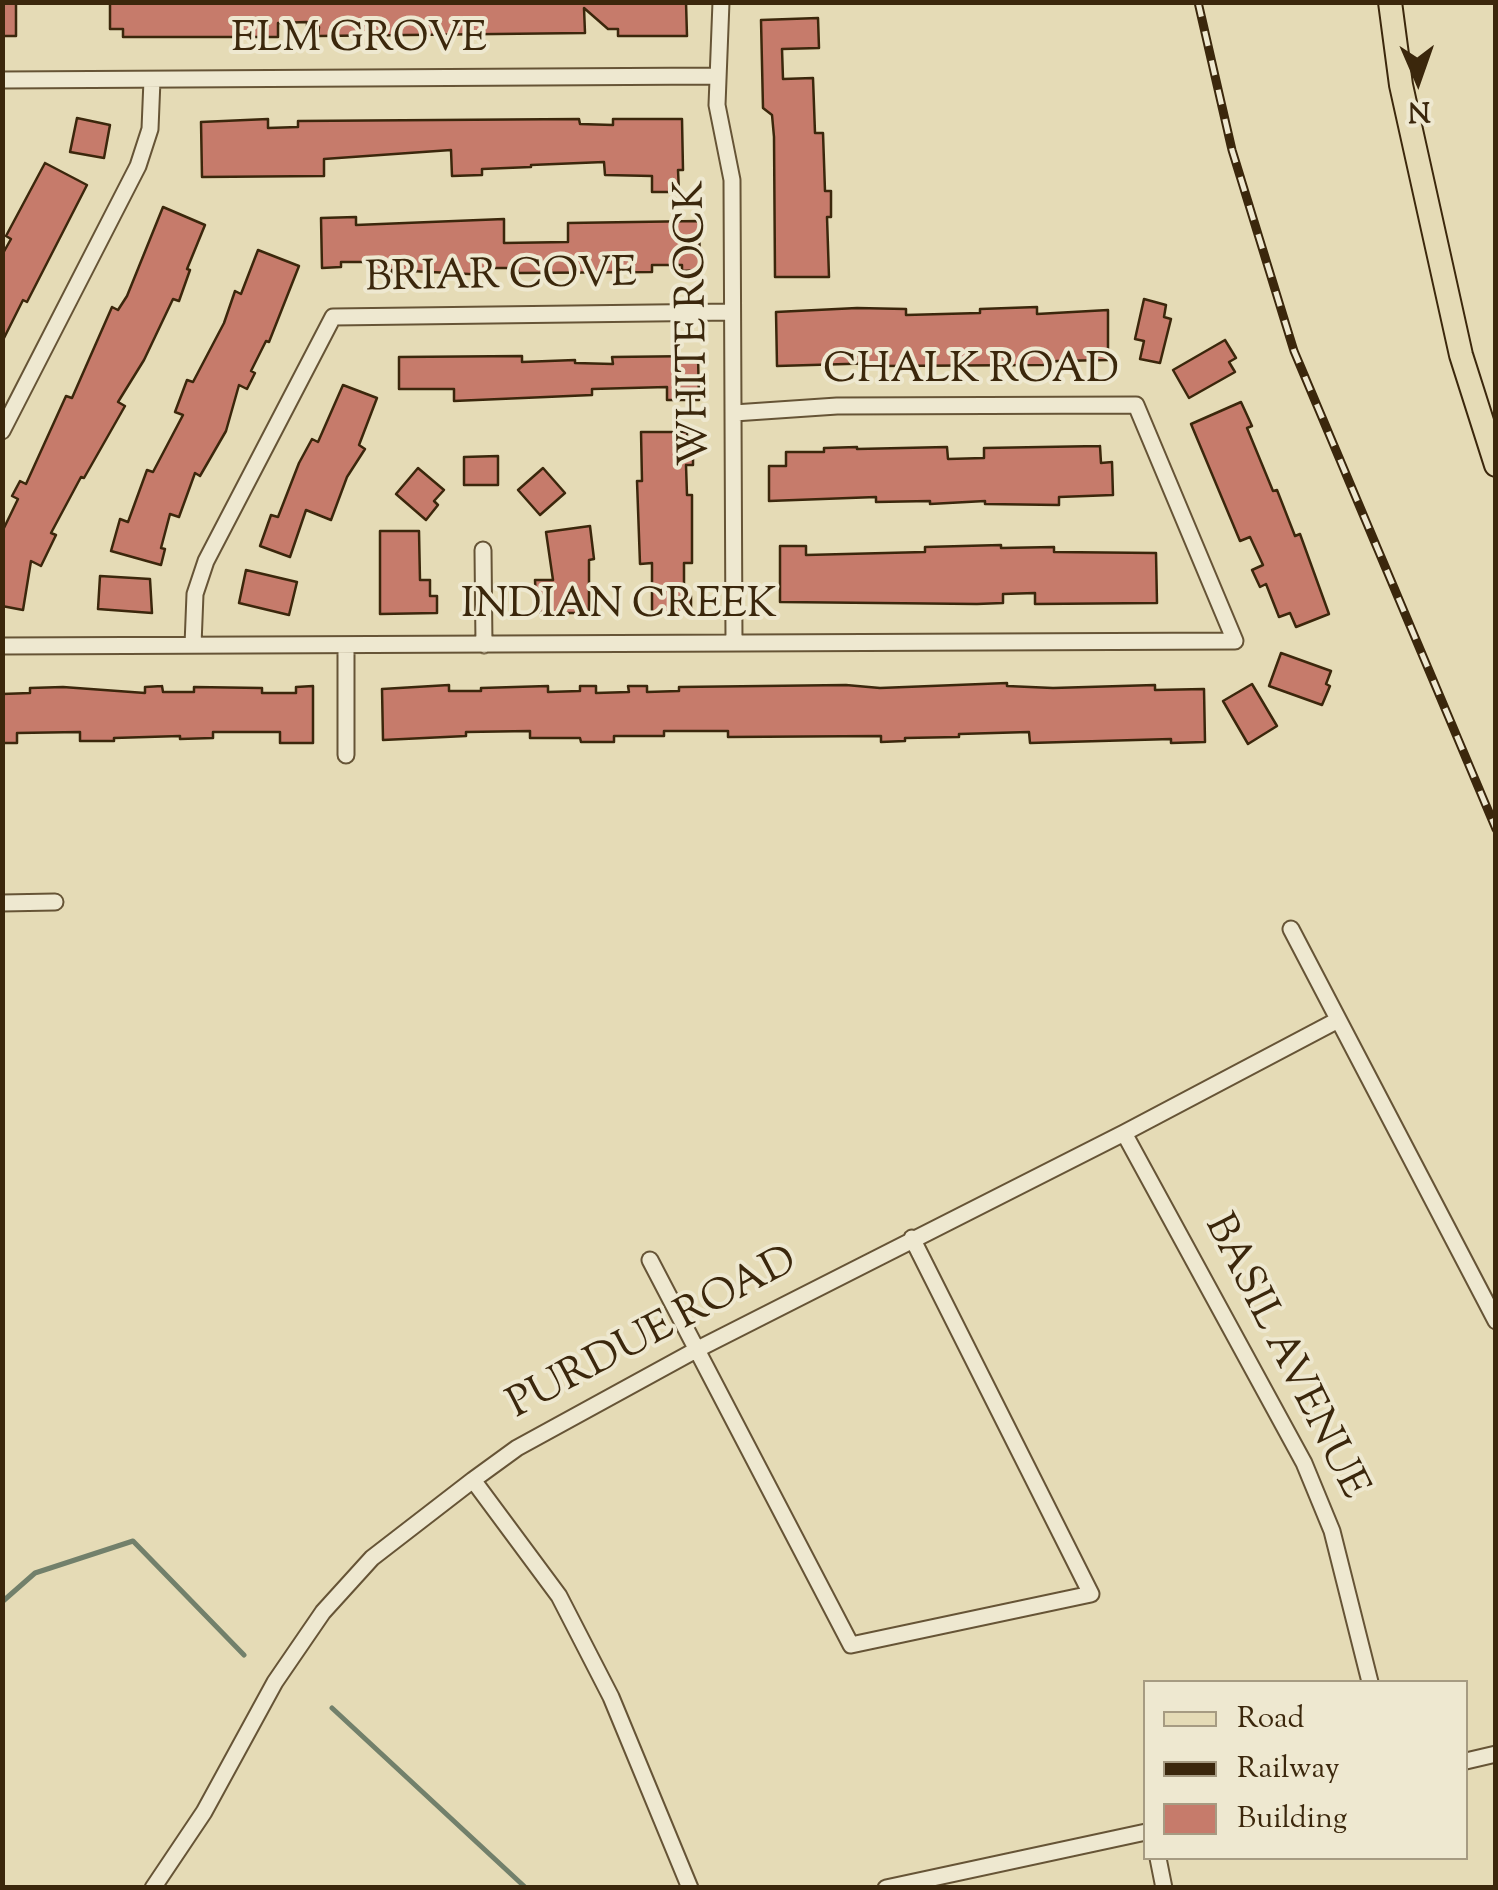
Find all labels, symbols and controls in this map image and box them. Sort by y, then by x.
street label: ELM GROVE [231,18,487,68]
north arrow [1368,30,1468,130]
text: N [1407,90,1431,130]
street label: WHITE ROCK [669,179,725,467]
street label: BRIAR COVE [365,252,637,308]
street label: CHALK ROAD [823,349,1119,399]
street label: INDIAN CREEK [461,584,777,634]
street label: BASIL AVENUE [1190,1207,1376,1509]
street label: PURDUE ROAD [501,1239,807,1433]
legend [1143,1680,1468,1860]
text: Road [1237,1698,1304,1741]
text: Railway [1237,1748,1340,1791]
text: Building [1237,1798,1347,1841]

